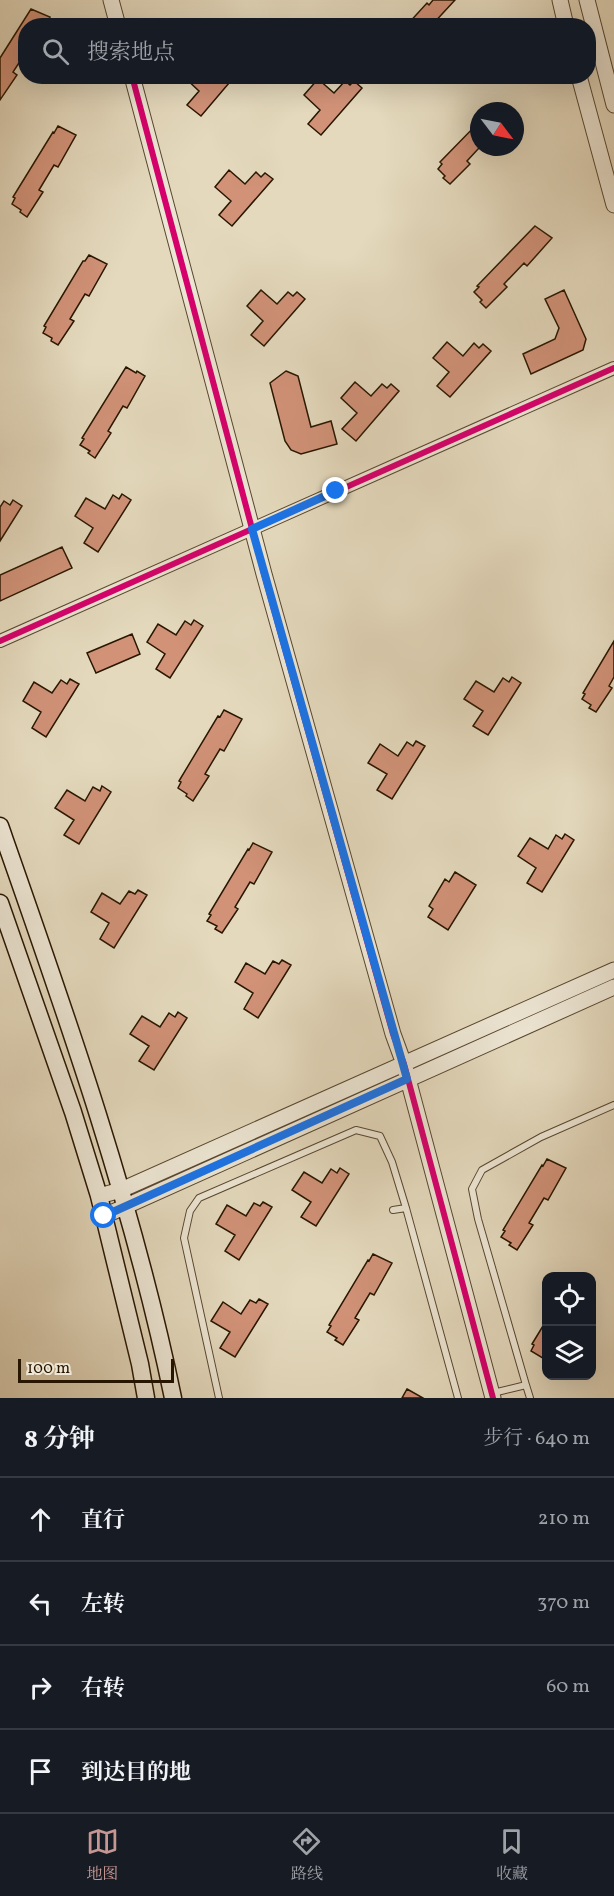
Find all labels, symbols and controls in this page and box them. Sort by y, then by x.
search box [18,18,596,84]
icon: search [39,35,72,68]
text: 搜索地点 [87,38,175,69]
north arrow [470,102,524,156]
route end [322,477,348,503]
route start [90,1202,116,1228]
map controls [542,1272,596,1380]
button: locate [542,1272,596,1326]
button: layers [542,1326,596,1380]
scale bar [18,1356,174,1384]
text: 100 m [27,1358,70,1380]
text: 8 分钟 [24,1422,95,1458]
text: 步行 · 640 m [483,1425,590,1453]
icon: ahead [24,1503,57,1536]
text: 210 m [538,1505,590,1533]
text: 直行 [81,1506,125,1537]
icon: left [24,1587,57,1620]
text: 370 m [537,1589,590,1617]
text: 左转 [81,1590,125,1621]
icon: right [24,1671,57,1704]
text: 60 m [546,1673,590,1701]
text: 右转 [81,1674,125,1705]
icon: arrive [24,1755,57,1788]
text: 到达目的地 [81,1758,191,1789]
tab: 地图 [86,1825,119,1886]
tab: 路线 [290,1825,323,1886]
tab: 收藏 [495,1825,528,1886]

